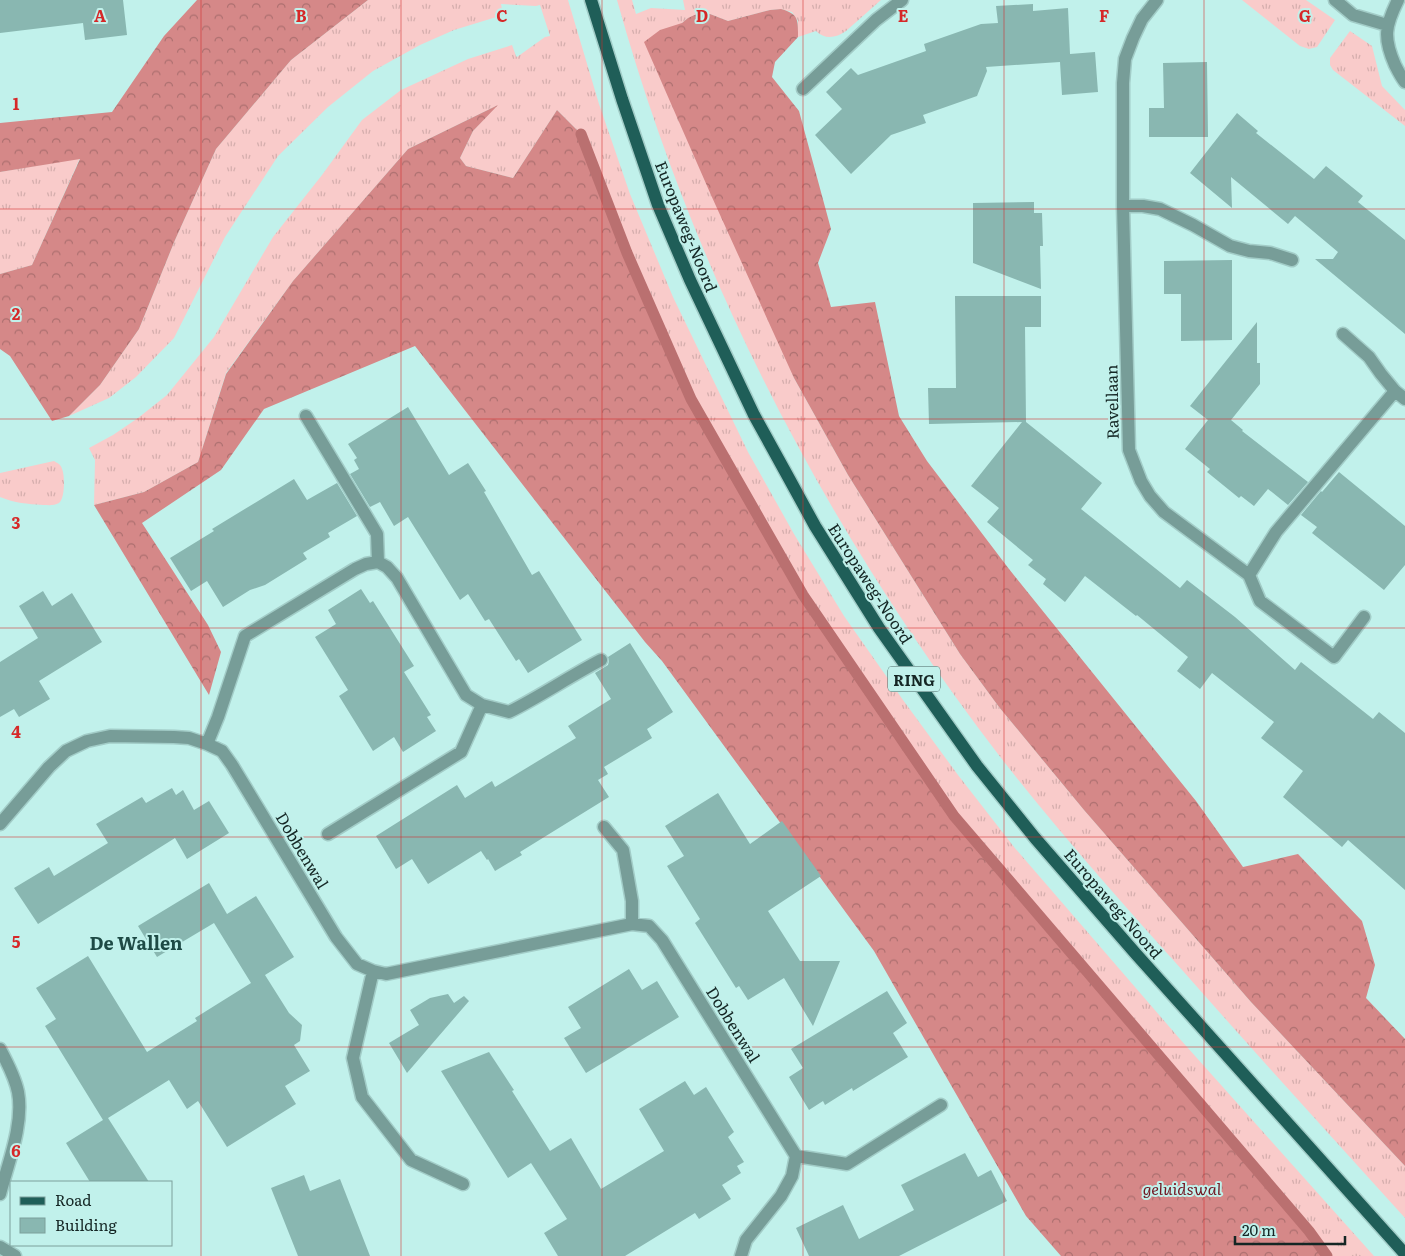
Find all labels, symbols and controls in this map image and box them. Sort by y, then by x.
text: A [94,3,106,27]
text: B [295,3,307,27]
text: C [496,3,508,27]
text: D [696,3,708,27]
text: E [898,3,909,27]
text: F [1099,3,1109,27]
text: G [1299,3,1311,27]
text: 1 [13,91,20,115]
street label: Europaweg-Noord [650,157,724,295]
text: 2 [12,301,21,325]
street label: Ravellaan [1098,364,1124,440]
text: 3 [12,510,21,534]
street label: Europaweg-Noord [823,518,919,648]
road number: RING [888,666,940,692]
text: 4 [11,719,21,743]
street label: Dobbenwal [271,807,335,893]
street label: Europaweg-Noord [1059,842,1169,964]
text: 5 [12,929,21,953]
district label: De Wallen [90,929,183,956]
street label: Dobbenwal [701,981,767,1067]
text: 6 [11,1138,21,1162]
park label: geluidswal [1143,1176,1222,1200]
legend [10,1181,172,1246]
text: Road [55,1188,91,1211]
text: Building [55,1213,117,1236]
scale bar [1235,1214,1345,1246]
text: 20 m [1242,1218,1276,1241]

